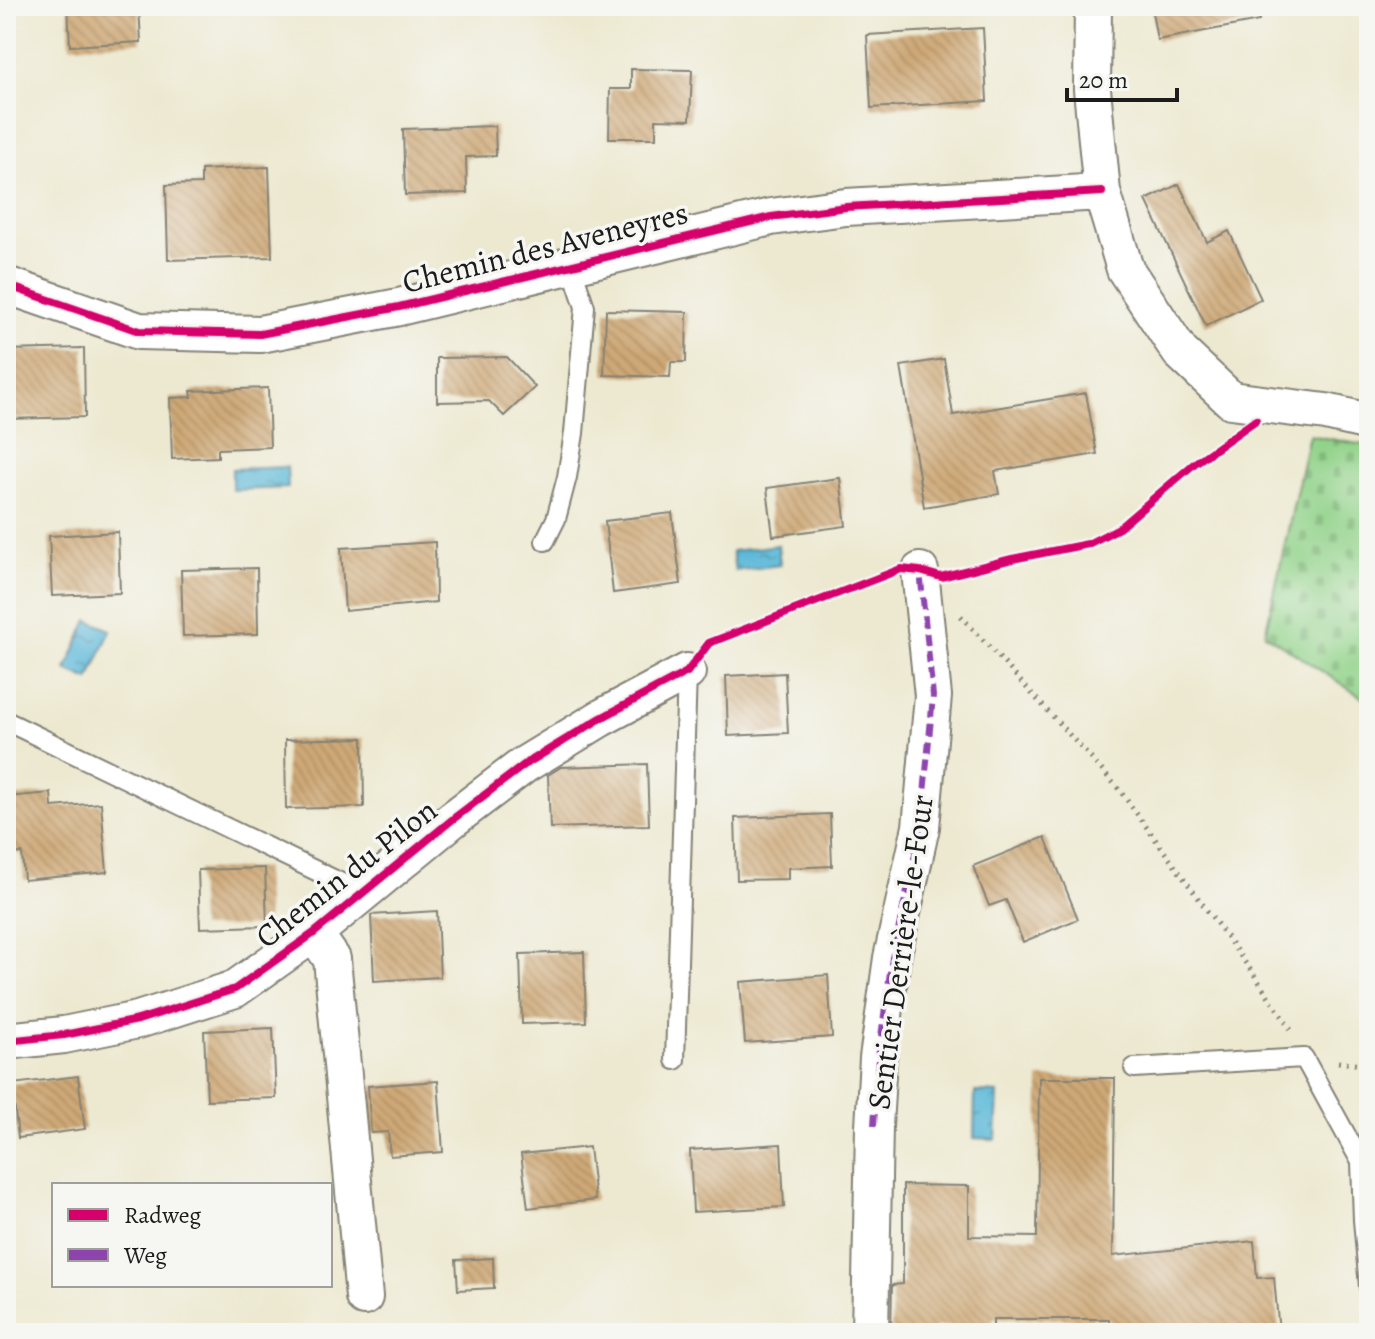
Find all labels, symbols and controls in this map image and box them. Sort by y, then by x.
scale bar [1067,52,1177,102]
text: 20 m [1079,64,1128,96]
street label: Chemin des Aveneyres [397,190,693,304]
street label: Chemin du Pilon [246,788,446,958]
street label: Sentier Derrière-le-Four [856,792,944,1112]
legend [52,1183,332,1287]
text: Radweg [124,1199,201,1231]
text: Weg [123,1239,167,1271]

